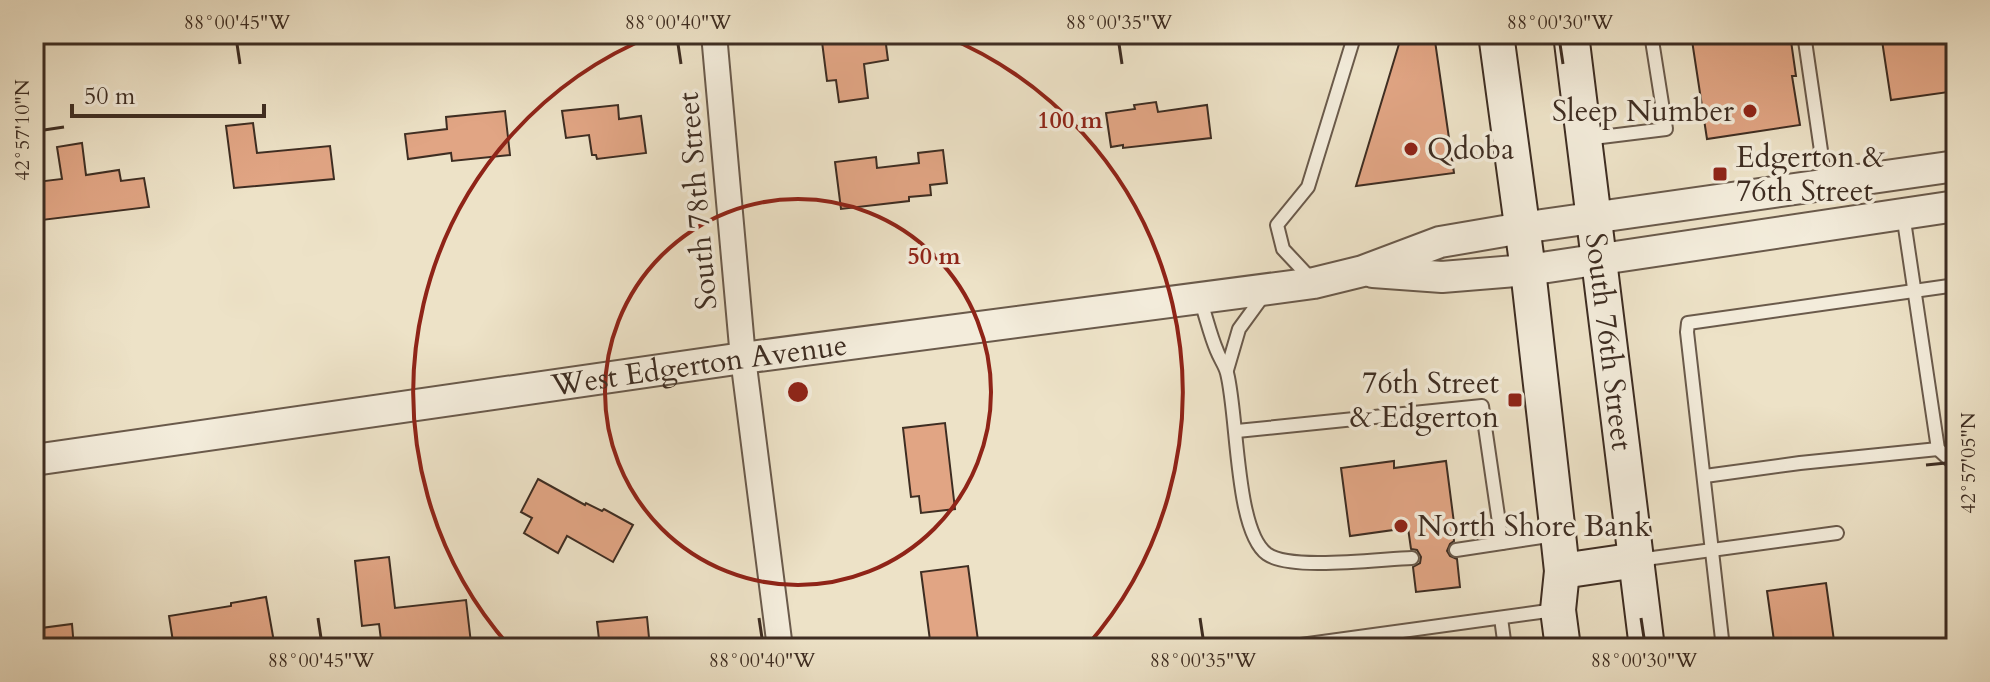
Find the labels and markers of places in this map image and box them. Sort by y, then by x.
place label: Sleep Number [1552,91,1734,132]
marker: Sleep Number [1741,102,1759,120]
place label: Qdoba [1427,129,1514,170]
place label: Edgerton & 76th Street [1736,137,1885,212]
marker: Qdoba [1402,140,1420,158]
marker: Edgerton & 76th Street [1711,165,1729,183]
place label: 76th Street & Edgerton [1350,363,1500,438]
centre of rings [784,378,812,406]
marker: 76th Street & Edgerton [1506,391,1524,409]
place label: North Shore Bank [1417,506,1651,547]
marker: North Shore Bank [1392,517,1410,535]

